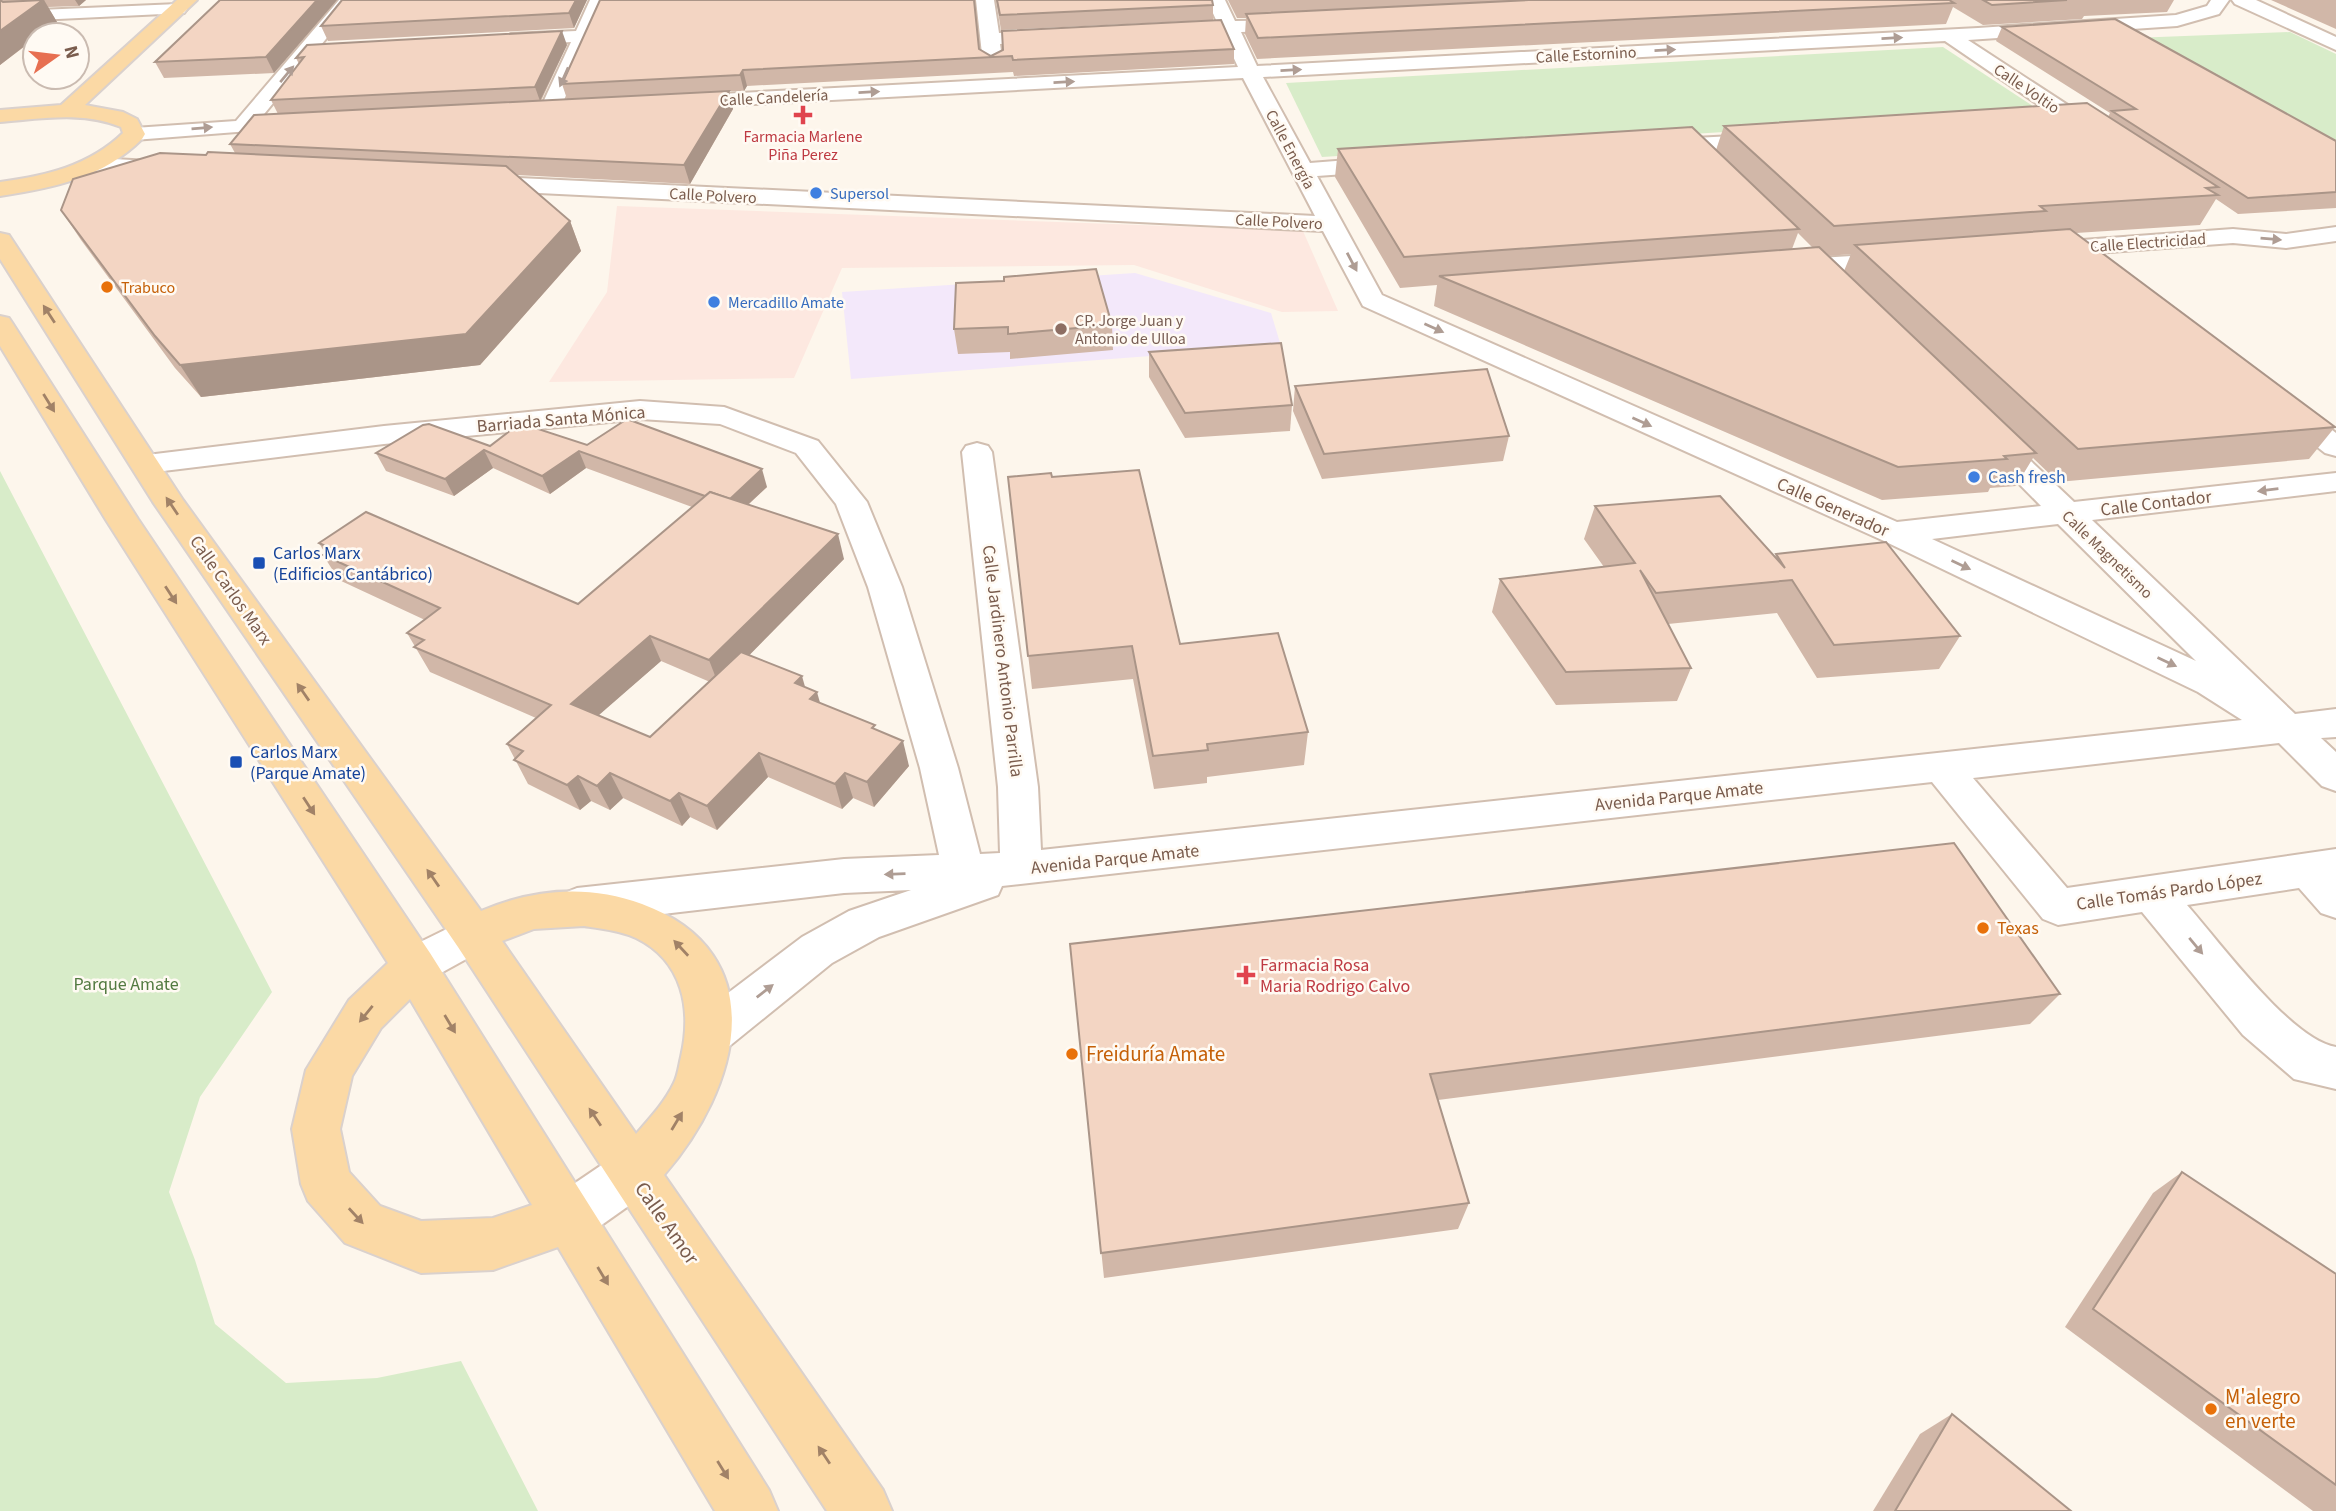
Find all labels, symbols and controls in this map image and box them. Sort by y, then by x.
north arrow [21,21,91,91]
one-way arrow [1881,33,1903,44]
street label: Calle Estornino [1535,41,1637,69]
text: N [56,43,86,62]
one-way arrow [1654,45,1676,56]
street label: Calle Voltio [1989,59,2064,119]
one-way arrow [279,65,294,82]
one-way arrow [1280,65,1302,76]
one-way arrow [559,67,570,88]
one-way arrow [1053,76,1075,87]
street label: Calle Candelería [719,84,829,112]
one-way arrow [858,87,880,98]
street label: Calle Energía [1260,106,1320,193]
marker: Farmacia Marlene Piña Perez [795,107,811,123]
one-way arrow [191,122,213,133]
place label: Farmacia Marlene Piña Perez [744,126,862,166]
street label: Calle Polvero [669,183,757,209]
place label: Supersol [830,183,889,205]
marker: Supersol [808,185,824,201]
street label: Calle Polvero [1235,209,1323,235]
street label: Calle Electricidad [2089,228,2207,258]
one-way arrow [2260,234,2282,245]
one-way arrow [1346,252,1358,272]
place label: Trabuco [121,277,175,299]
marker: Trabuco [99,279,115,295]
place label: Mercadillo Amate [728,292,844,314]
marker: Mercadillo Amate [706,294,722,310]
one-way arrow [43,305,56,324]
place label: CP. Jorge Juan y Antonio de Ulloa [1075,310,1186,350]
marker: CP. Jorge Juan y Antonio de Ulloa [1053,321,1069,337]
one-way arrow [1424,323,1445,334]
one-way arrow [43,393,56,412]
street label: Barriada Santa Mónica [476,400,647,439]
one-way arrow [1632,416,1652,428]
place label: Cash fresh [1988,465,2066,490]
marker: Cash fresh [1966,469,1982,485]
street label: Calle Generador [1773,471,1894,544]
street label: Calle Contador [2099,484,2214,523]
one-way arrow [2257,484,2279,495]
one-way arrow [166,496,179,515]
street label: Calle Magnetismo [2057,506,2158,604]
street label: Calle Carlos Marx [183,530,278,650]
place label: Carlos Marx (Edificios Cantábrico) [273,541,433,587]
street label: Calle Jardinero Antonio Parrilla [976,543,1029,779]
marker: Carlos Marx (Edificios Cantábrico) [251,555,267,571]
one-way arrow [1951,559,1971,571]
one-way arrow [164,586,178,604]
one-way arrow [2157,656,2177,668]
one-way arrow [296,683,310,701]
place label: Carlos Marx (Parque Amate) [250,740,366,786]
marker: Carlos Marx (Parque Amate) [228,754,244,770]
street label: Avenida Parque Amate [1594,775,1764,818]
one-way arrow [303,796,316,815]
street label: Avenida Parque Amate [1030,838,1200,881]
street label: Calle Tomás Pardo López [2075,866,2264,917]
one-way arrow [426,869,440,887]
one-way arrow [884,869,906,880]
place label: Texas [1997,916,2039,941]
marker: Texas [1975,920,1991,936]
one-way arrow [2188,937,2204,955]
one-way arrow [674,940,690,957]
place label: Farmacia Rosa Maria Rodrigo Calvo [1260,953,1410,999]
marker: Farmacia Rosa Maria Rodrigo Calvo [1238,967,1254,983]
park label: Parque Amate [73,972,179,997]
one-way arrow [755,983,773,998]
one-way arrow [359,1005,374,1023]
one-way arrow [443,1015,456,1034]
place label: Freiduría Amate [1086,1039,1225,1069]
marker: Freiduría Amate [1064,1046,1080,1062]
one-way arrow [589,1107,602,1126]
one-way arrow [670,1112,683,1131]
street label: Calle Amor [627,1175,707,1271]
one-way arrow [348,1207,364,1225]
one-way arrow [597,1267,610,1286]
place label: M'alegro en verte [2225,1382,2301,1436]
marker: M'alegro en verte [2203,1401,2219,1417]
one-way arrow [818,1445,831,1464]
one-way arrow [716,1460,729,1480]

